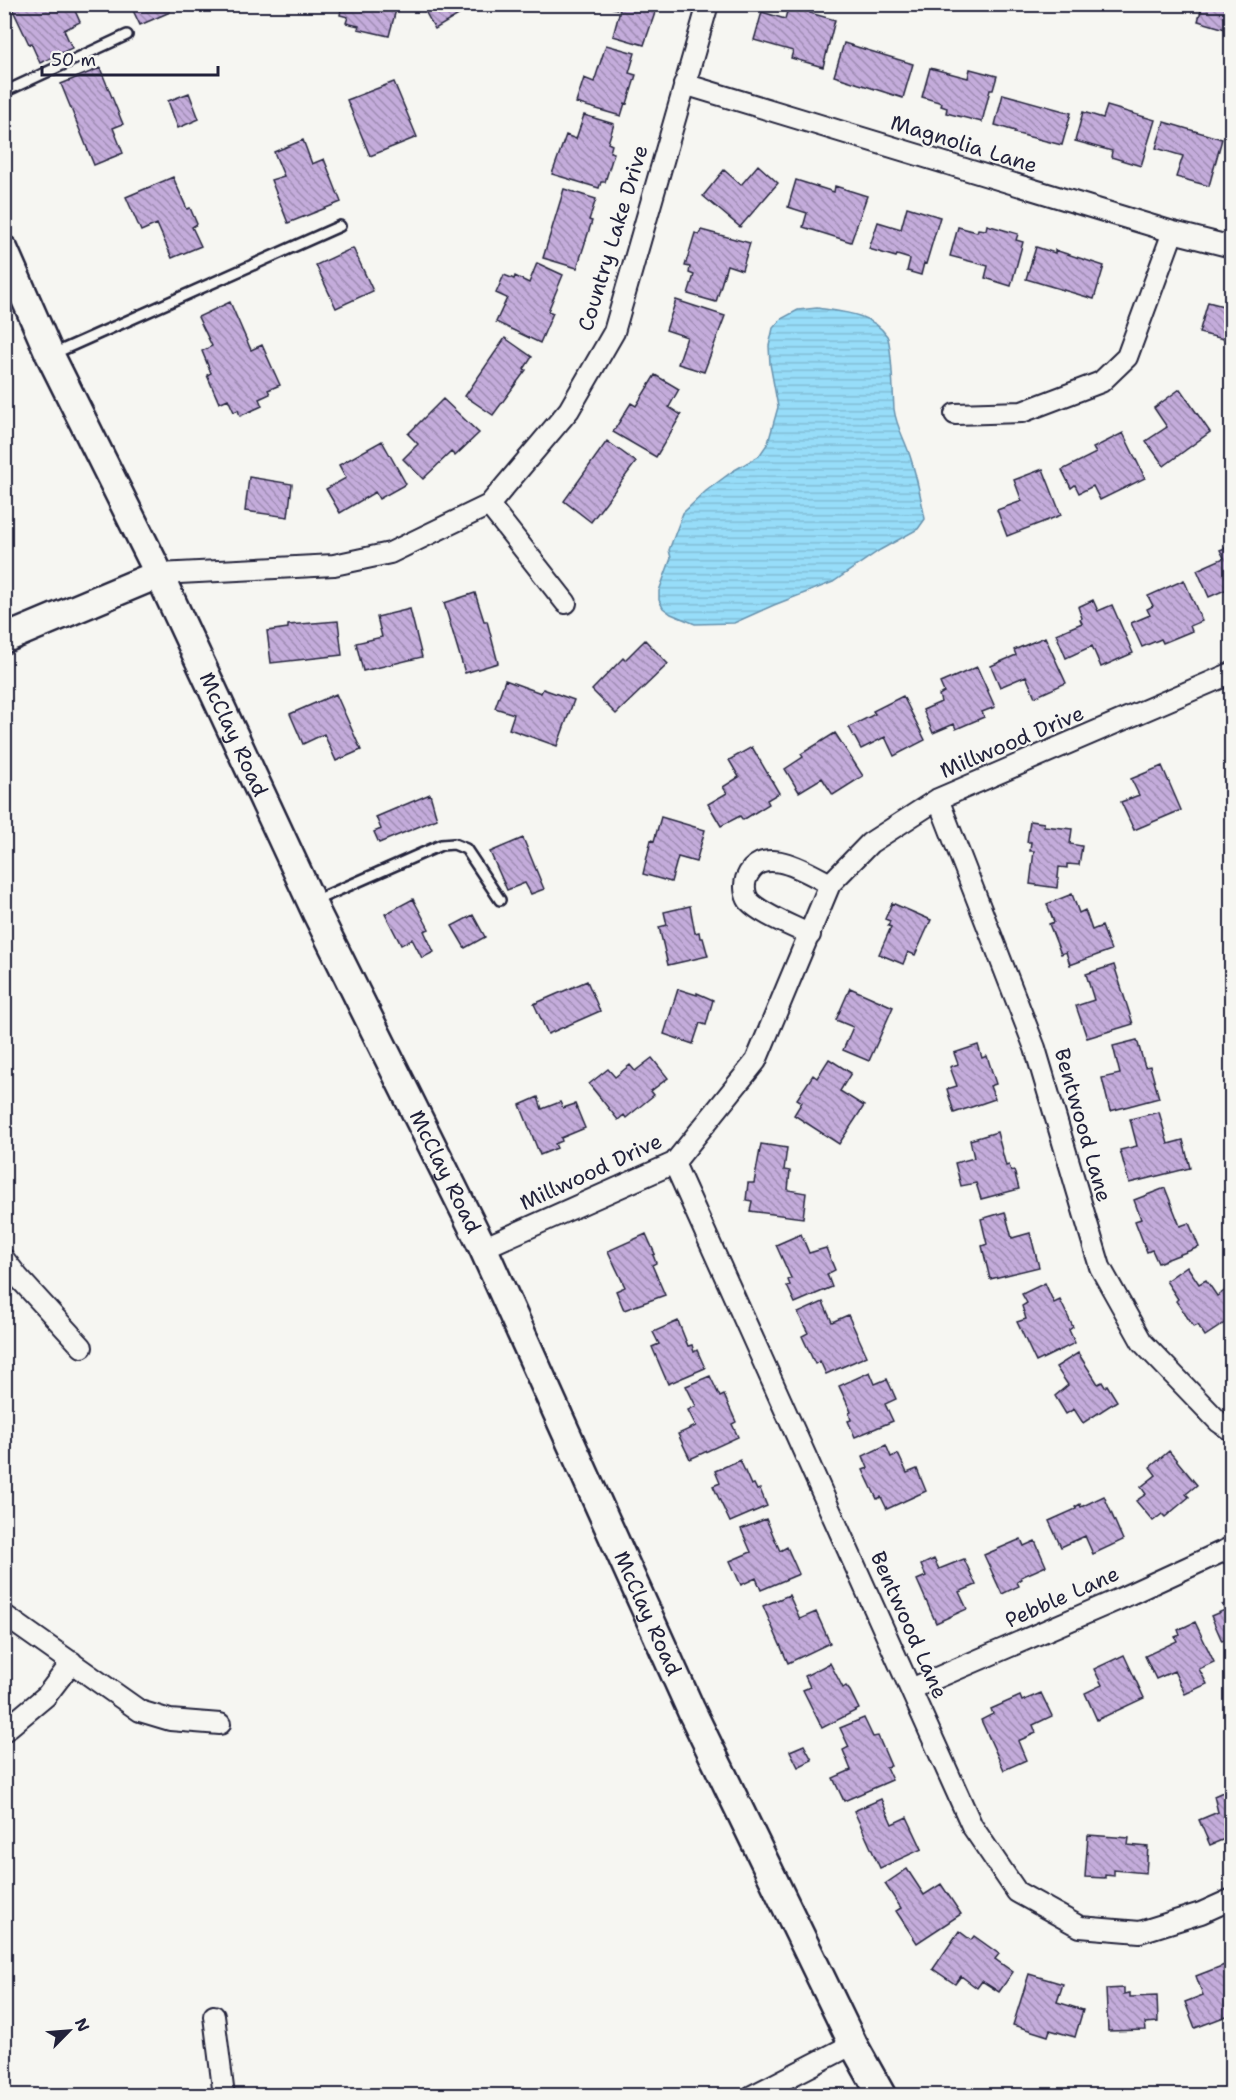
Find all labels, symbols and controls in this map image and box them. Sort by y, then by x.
scale bar [42,39,218,77]
text: 50 m [51,48,96,72]
street label: Magnolia Lane [887,108,1041,180]
street label: Country Lake Drive [571,141,655,335]
street label: McClay Road [193,668,274,801]
street label: Millwood Drive [936,699,1088,785]
street label: Bentwood Lane [1048,1045,1118,1205]
street label: McClay Road [403,1106,487,1238]
street label: Millwood Drive [515,1127,667,1217]
street label: McClay Road [607,1547,688,1680]
street label: Bentwood Lane [864,1547,954,1703]
street label: Pebble Lane [1001,1559,1123,1635]
north arrow [39,2001,99,2061]
text: N [70,2015,94,2035]

